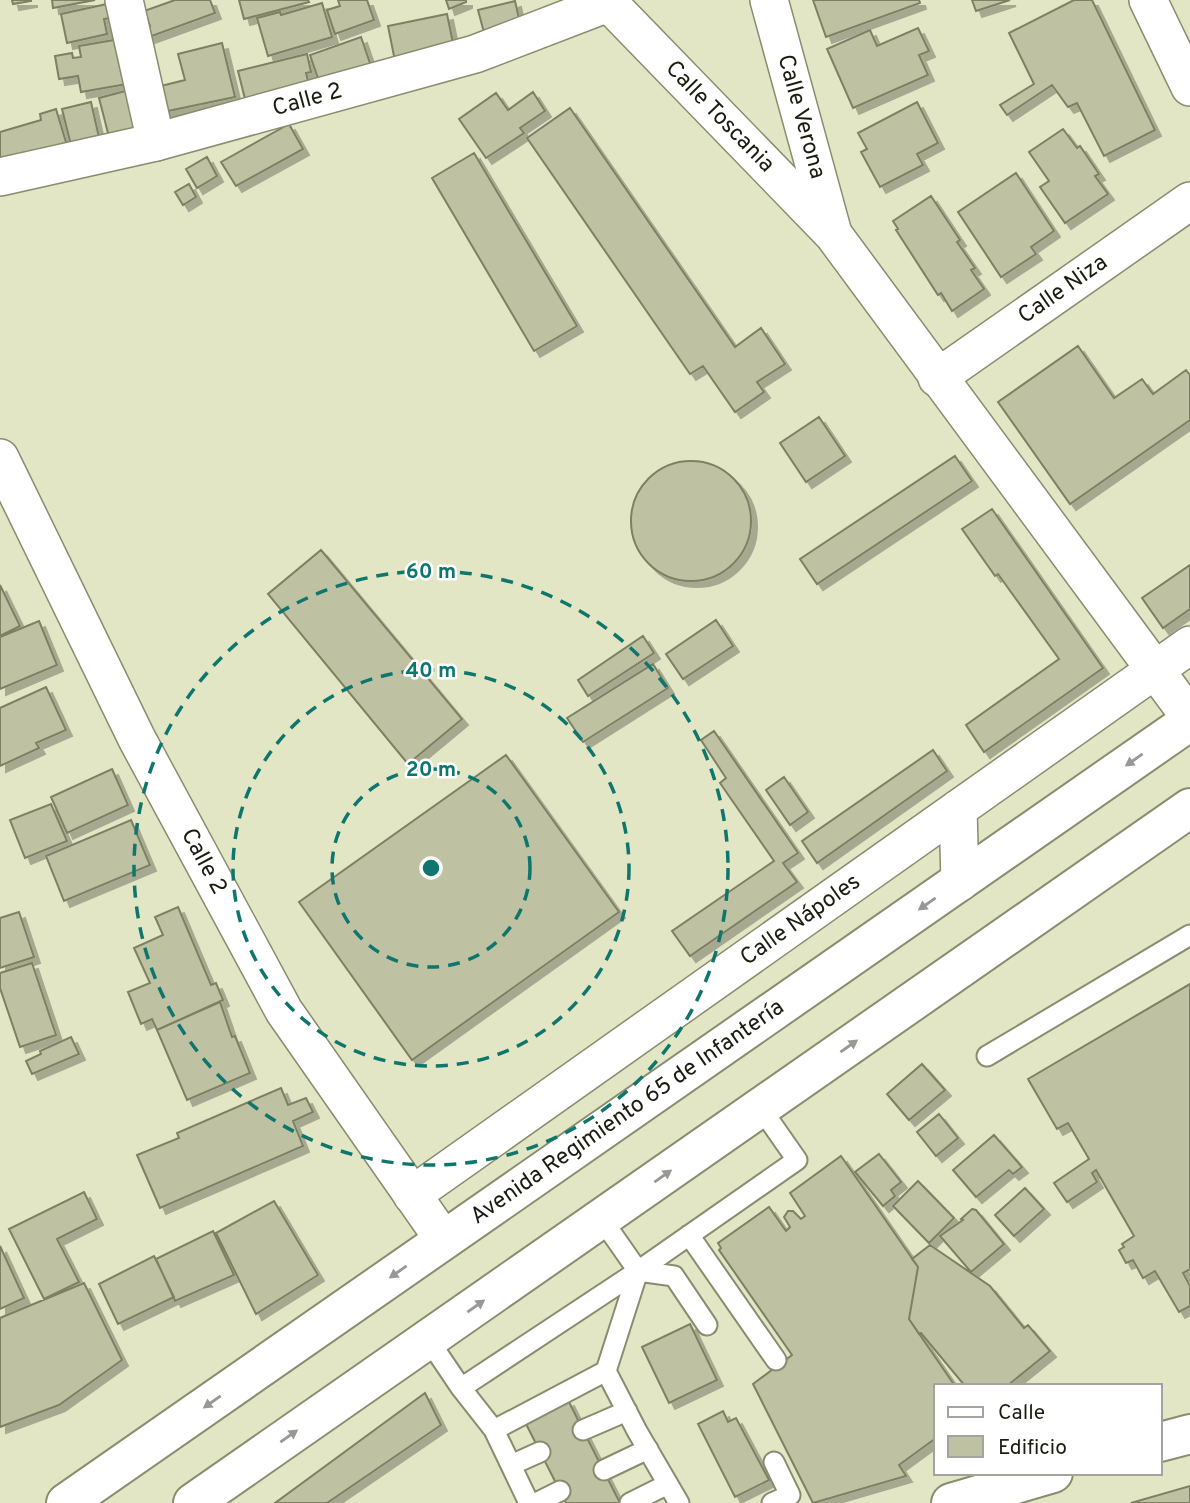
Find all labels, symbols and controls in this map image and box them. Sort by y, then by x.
street label: Calle Verona [770,51,832,182]
street label: Calle Toscania [659,55,780,179]
street label: Calle 2 [269,77,346,124]
street label: Calle Niza [1013,248,1114,331]
text: 60 m [406,559,456,586]
text: 40 m [406,658,456,685]
one-way arrow [1125,753,1143,767]
text: 20 m [406,757,456,784]
street label: Calle 2 [174,824,233,900]
centre of rings [419,856,443,880]
street label: Calle Nápoles [735,868,866,973]
one-way arrow [918,897,936,911]
street label: Avenida Regimiento 65 de Infantería [465,993,790,1232]
one-way arrow [840,1039,858,1053]
one-way arrow [653,1170,672,1183]
one-way arrow [389,1265,407,1279]
one-way arrow [467,1299,485,1313]
legend [934,1384,1162,1475]
one-way arrow [202,1395,221,1408]
text: Calle [998,1400,1045,1427]
one-way arrow [280,1429,298,1443]
text: Edificio [998,1435,1067,1462]

